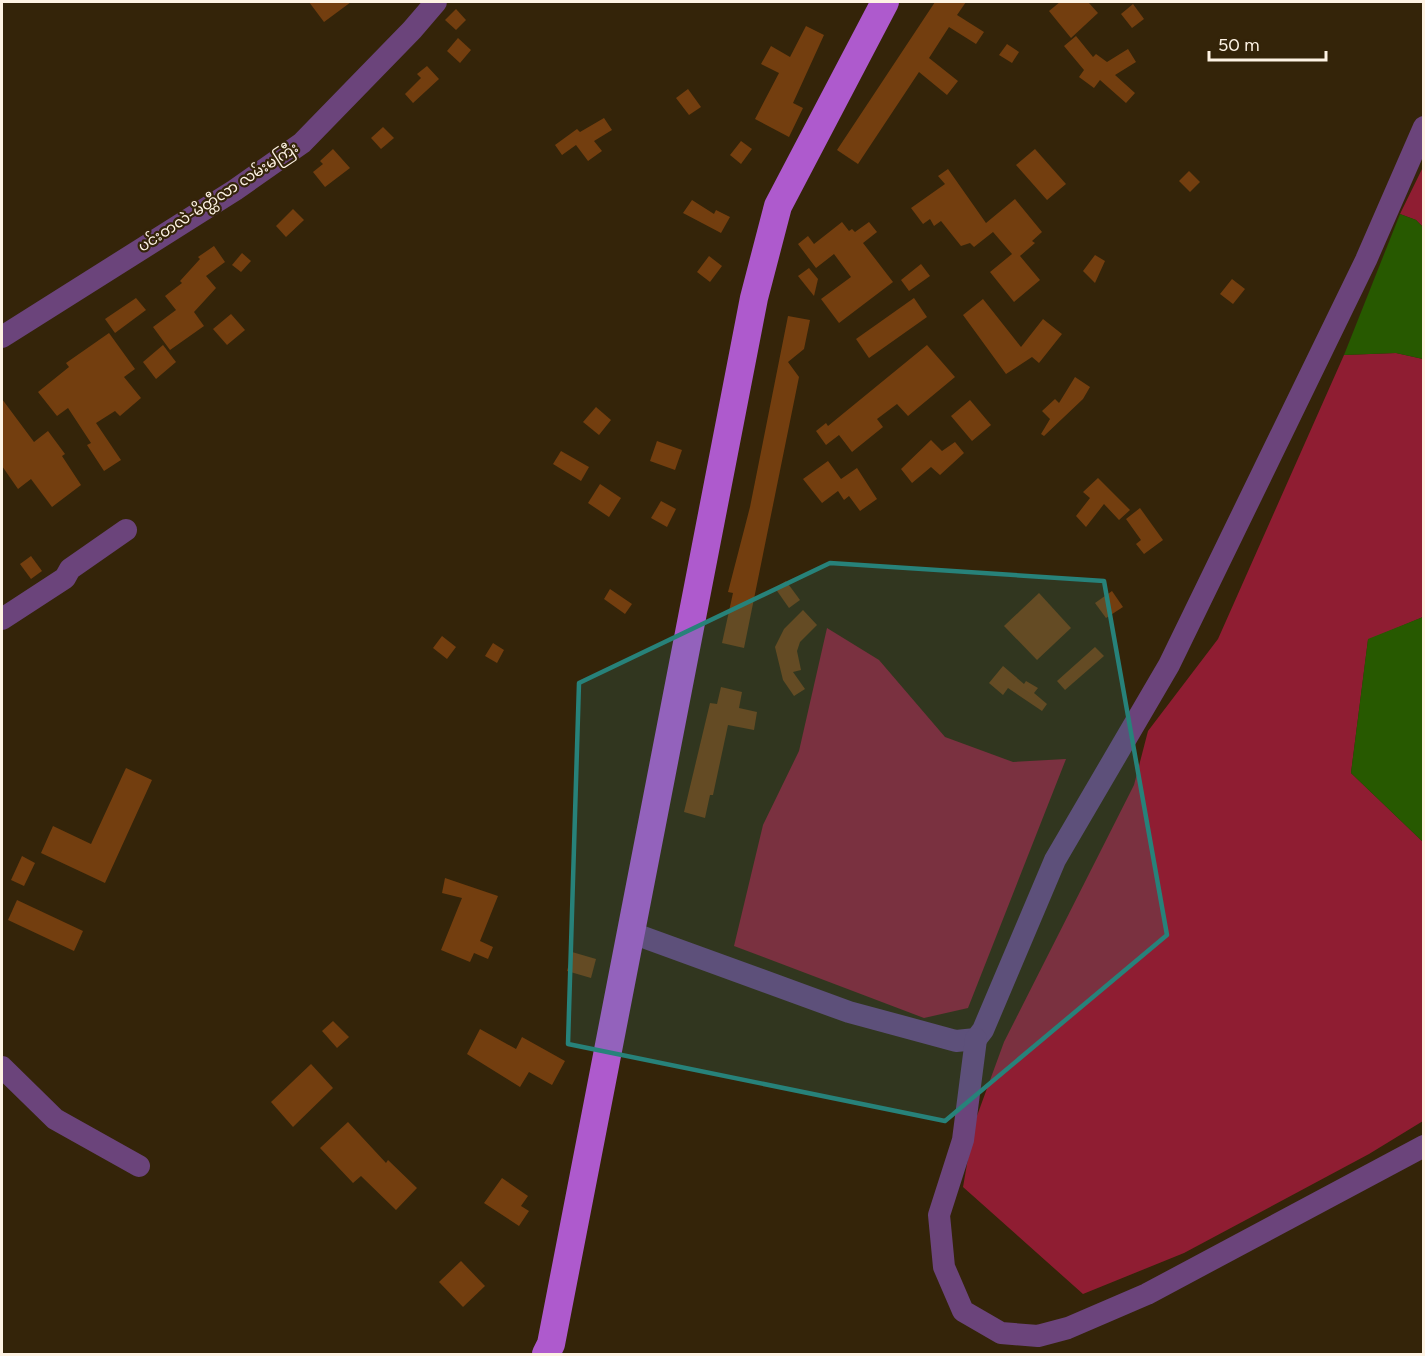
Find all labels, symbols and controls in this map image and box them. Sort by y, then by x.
scale bar [1209,24,1326,62]
text: 50 m [1218,34,1260,56]
street label: ပင်းတလဲ-မိတ္ထီလာ လမ်းမကြီး [134,138,303,258]

